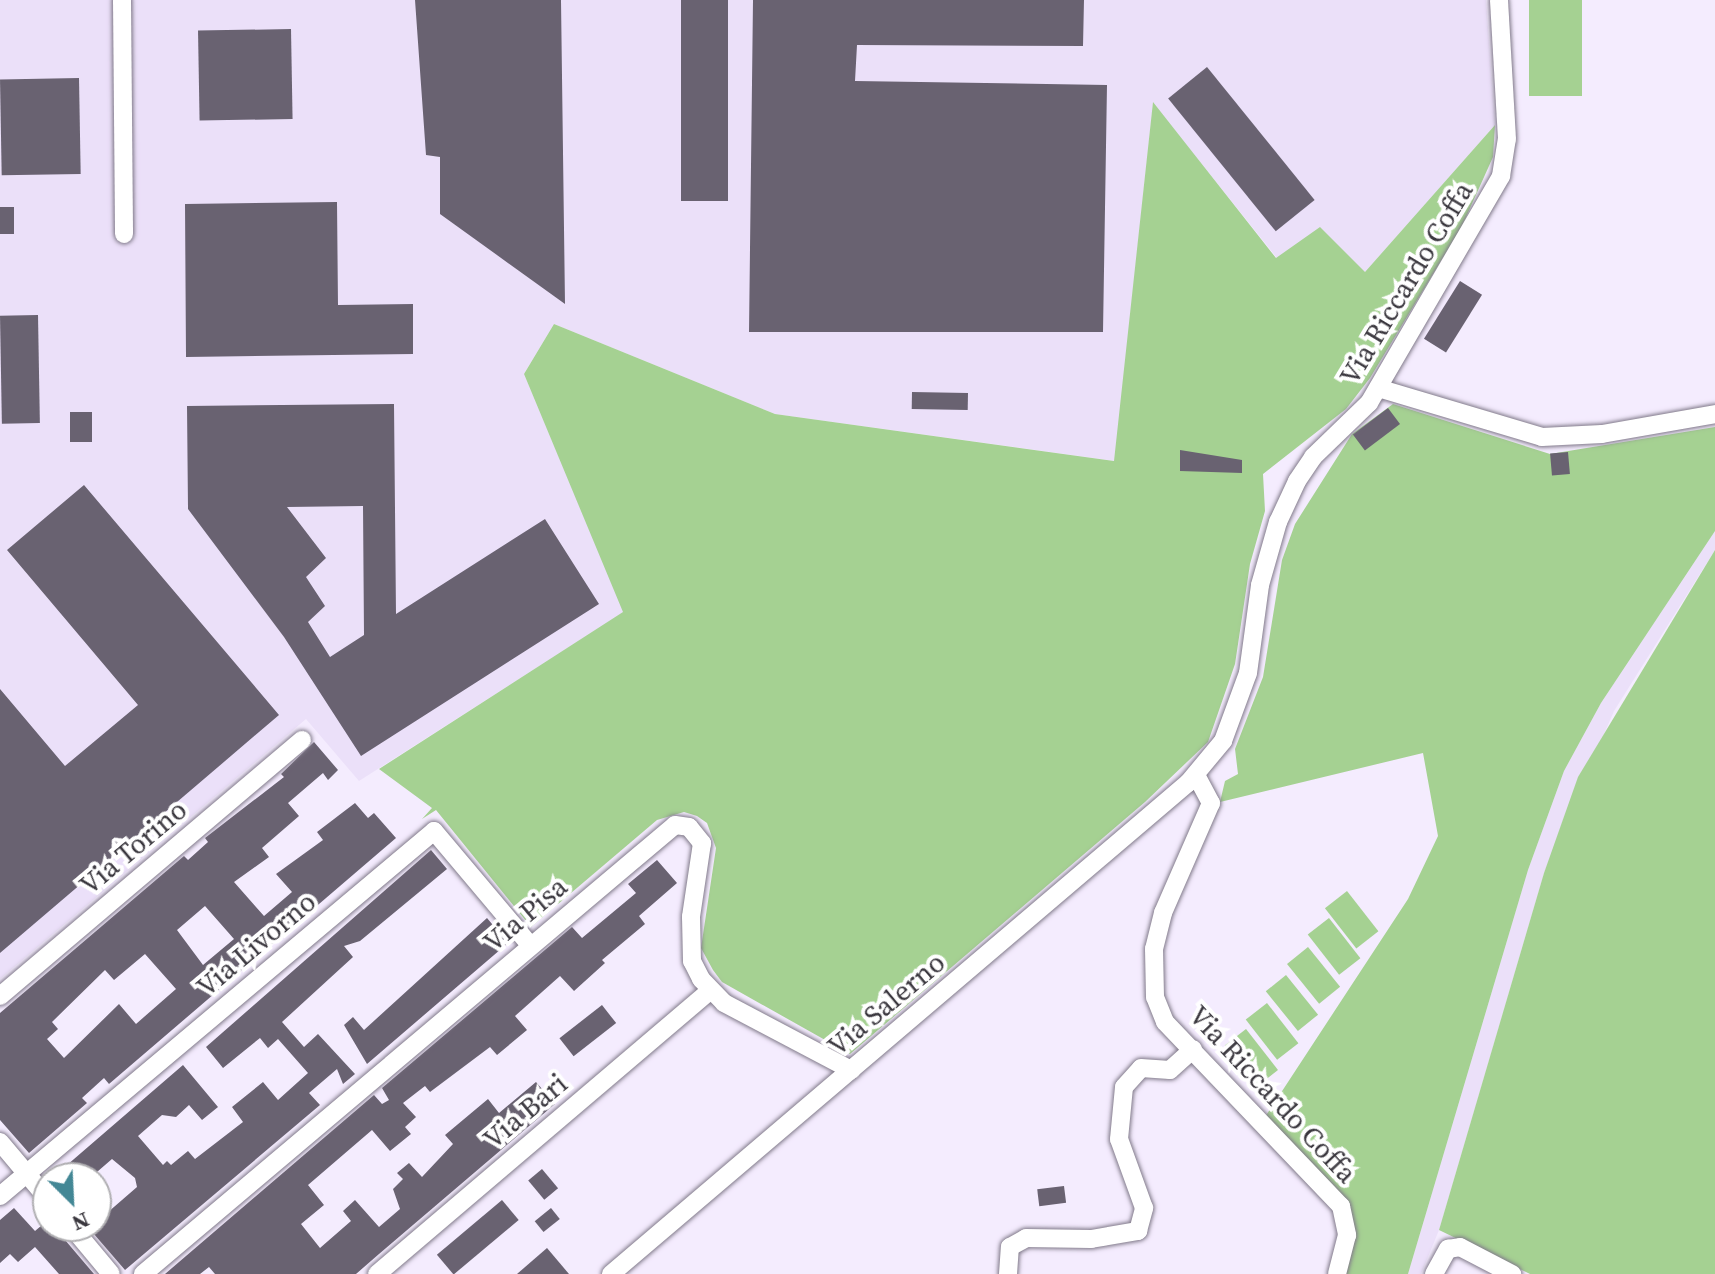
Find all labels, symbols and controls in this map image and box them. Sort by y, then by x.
street label: Via Riccardo Coffa [1332,176,1480,390]
street label: Via Torino [72,792,194,902]
street label: Via Pisa [476,869,574,959]
street label: Via Livorno [190,885,322,1003]
street label: Via Salerno [821,945,951,1063]
street label: Via Riccardo Coffa [1182,998,1364,1190]
street label: Via Bari [476,1066,574,1156]
north arrow [32,1162,112,1242]
text: N [68,1205,94,1239]

